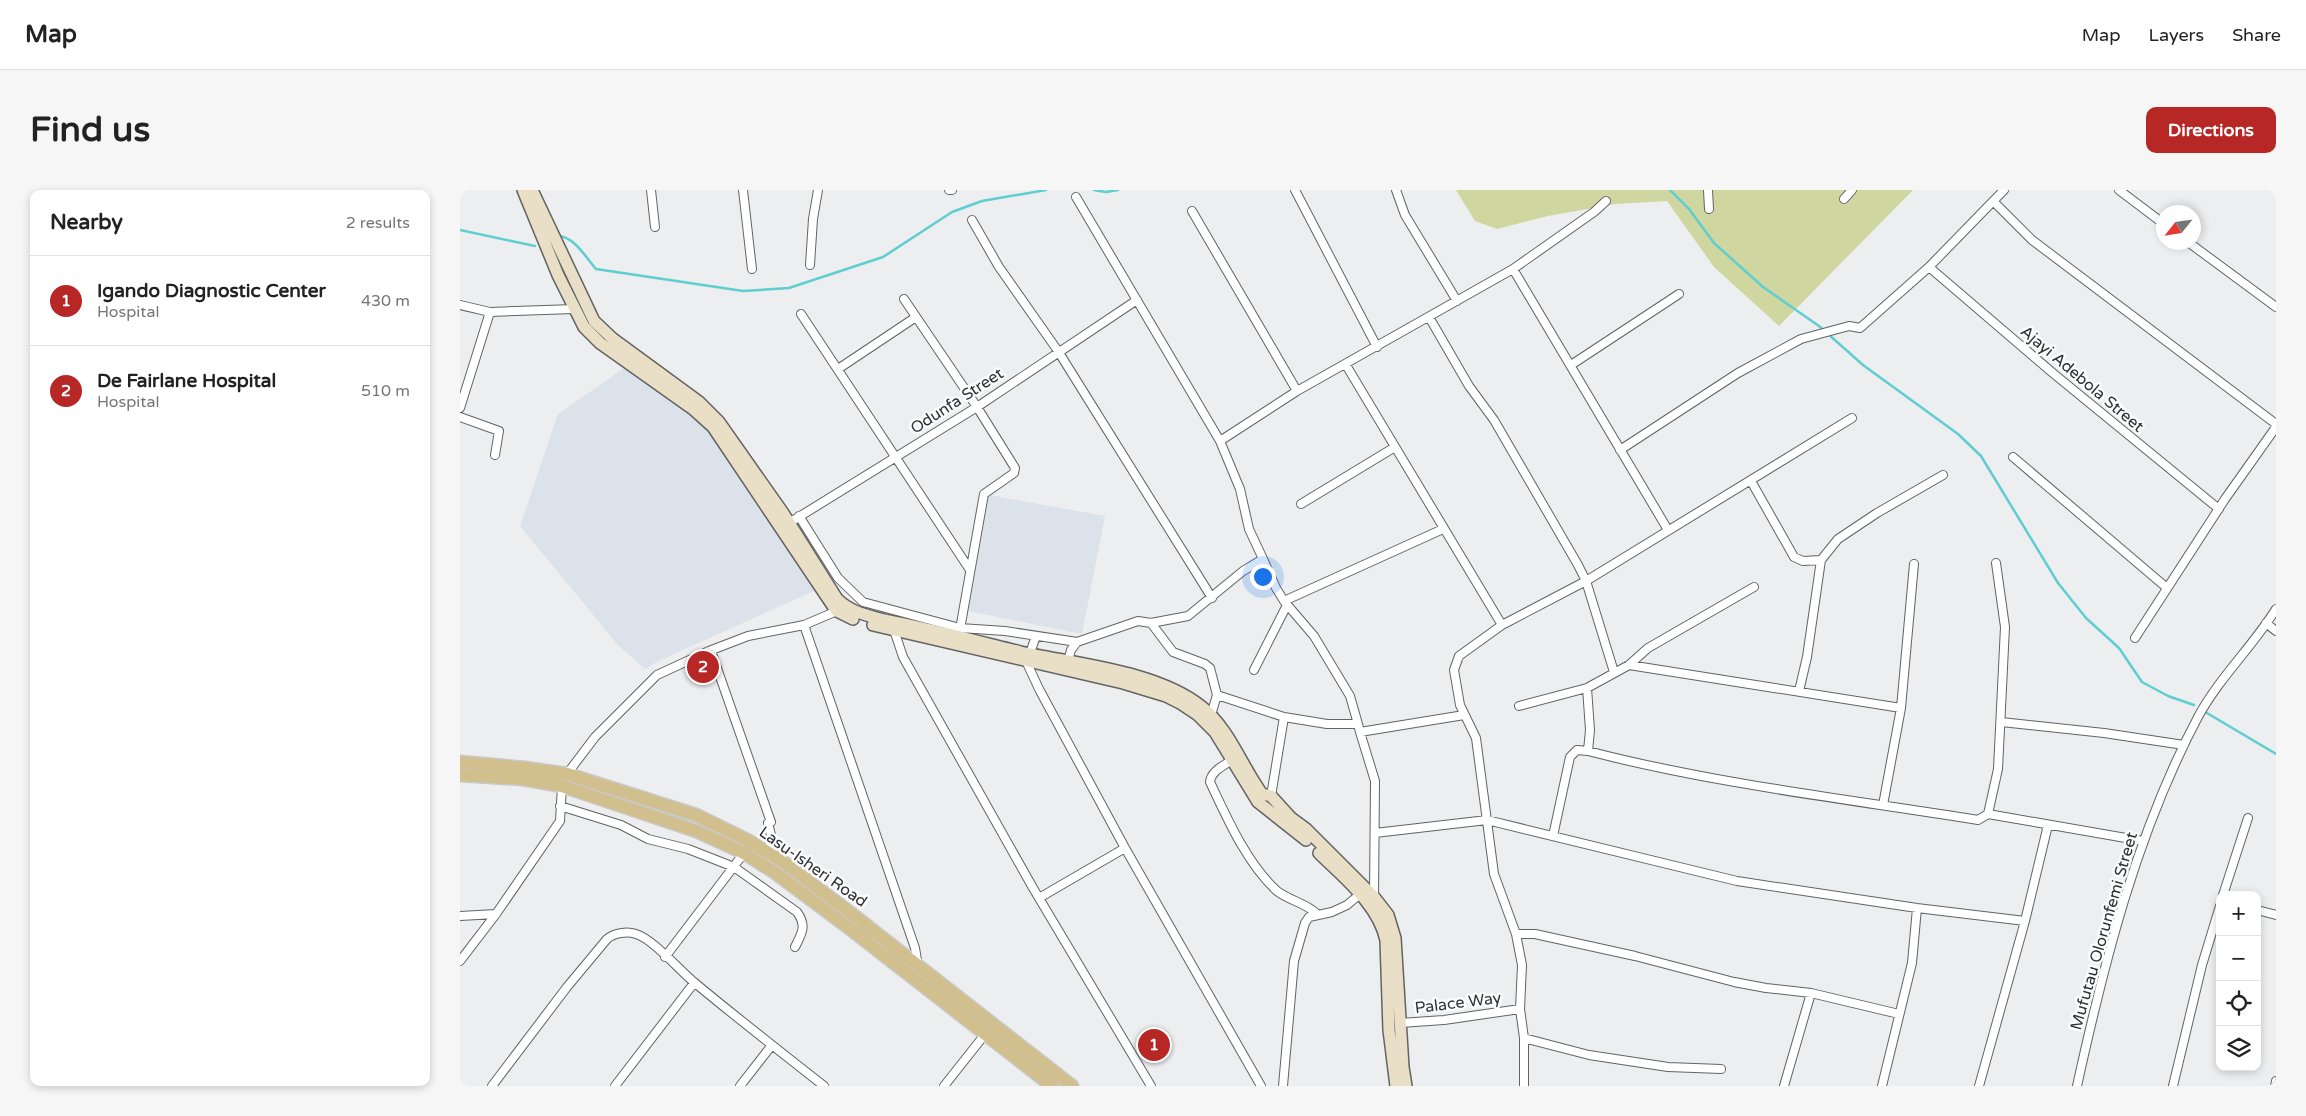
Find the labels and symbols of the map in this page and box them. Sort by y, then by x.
north arrow [2156,205,2201,250]
street label: Ajayi Adebola Street [2016,322,2148,436]
street label: Odunfa Street [907,364,1007,438]
your location [1250,564,1276,590]
pin: 2 [687,648,719,686]
street label: Lasu-Isheri Road [755,822,871,912]
street label: Mufutau Olorunfemi Street [2066,830,2142,1032]
street label: Palace Way [1414,988,1503,1018]
pin: 1 [1138,1026,1170,1064]

